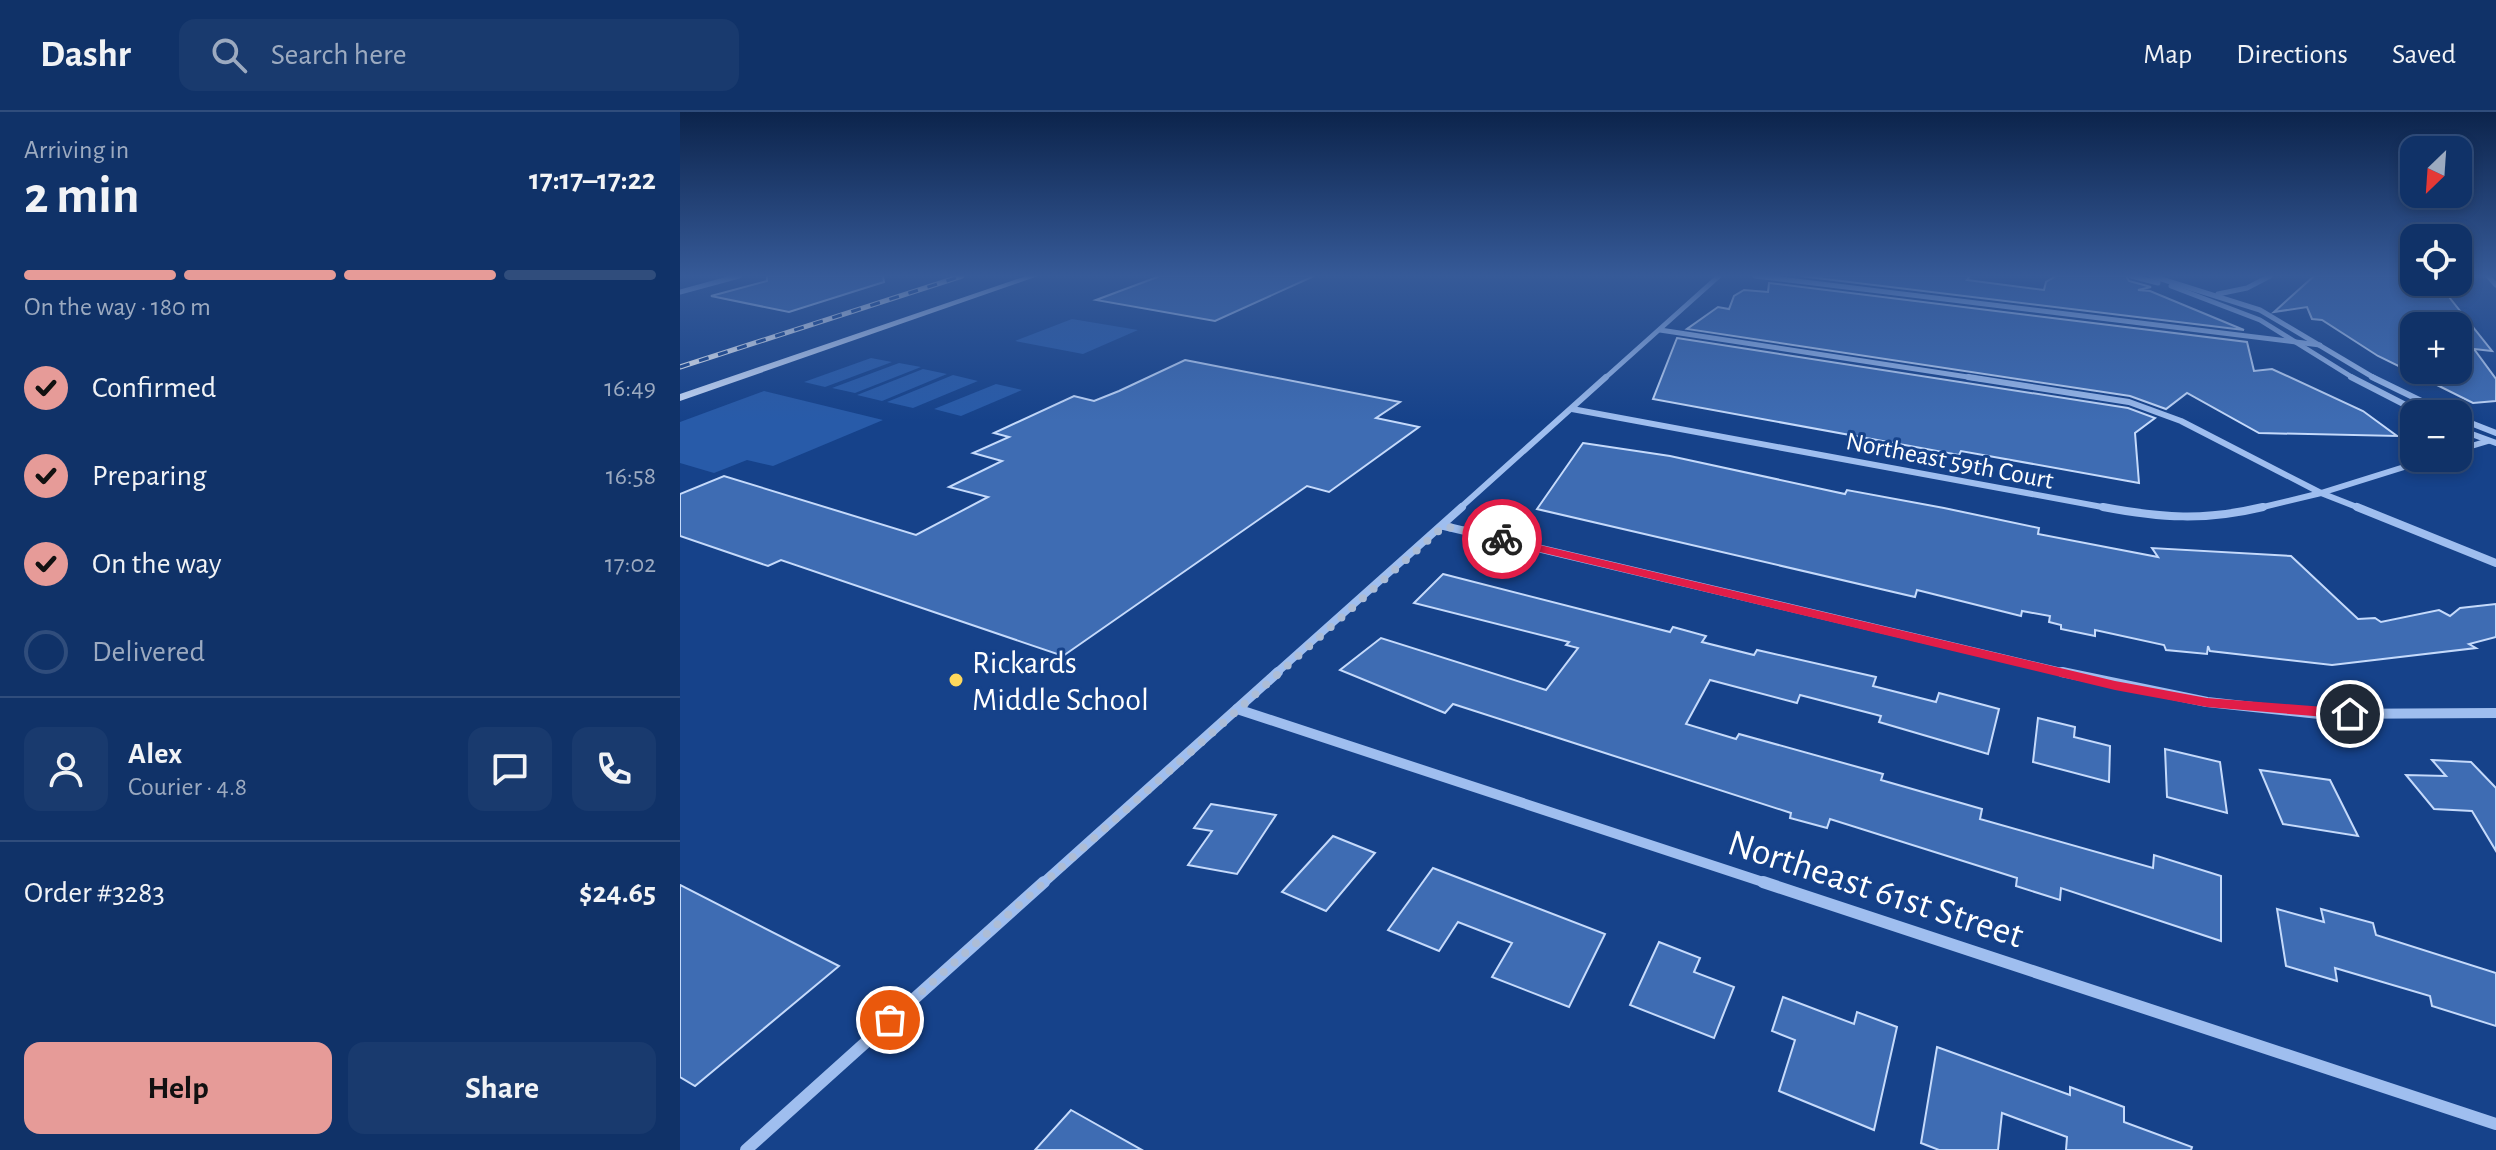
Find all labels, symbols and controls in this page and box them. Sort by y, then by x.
search box [179,19,739,91]
icon: search [207,33,251,77]
text: Dashr [40,36,131,74]
text: Search here [271,40,407,70]
text: Map [2143,41,2192,69]
text: Directions [2236,41,2348,69]
text: Saved [2392,41,2456,69]
north arrow [2400,136,2472,208]
map controls [2400,136,2472,472]
text: Arriving in [24,137,129,163]
text: 17:17–17:22 [529,165,656,195]
text: 2 min [24,170,139,222]
button: locate [2400,224,2472,296]
text: On the way · 180 m [24,294,211,320]
button: + [2400,312,2472,384]
icon: check [24,366,68,410]
text: Confirmed [92,373,216,403]
text: 16:49 [604,375,656,401]
button: − [2400,400,2472,472]
street label: Northeast 59th Court [1844,428,2056,494]
icon: check [24,454,68,498]
text: Preparing [92,461,207,491]
text: 16:58 [606,463,656,489]
courier [1462,499,1542,579]
icon: bike [1480,517,1524,561]
icon: check [24,542,68,586]
text: On the way [92,549,221,579]
text: 17:02 [605,551,656,577]
text: Delivered [92,637,205,667]
place label: Rickards Middle School [972,647,1149,716]
marker: Rickards Middle School [947,671,965,689]
pin [2316,680,2384,748]
icon: home [2328,692,2372,736]
button: person [24,727,108,811]
button: chat [468,727,552,811]
button: phone [572,727,656,811]
text: Alex [128,739,182,769]
text: Courier · 4.8 [128,774,247,800]
street label: Northeast 61st Street [1723,824,2028,956]
text: Order #3283 [24,878,165,908]
text: $24.65 [579,878,656,908]
pin [856,986,924,1054]
icon: bag [868,998,912,1042]
button: Help [24,1042,332,1134]
button: Share [348,1042,656,1134]

